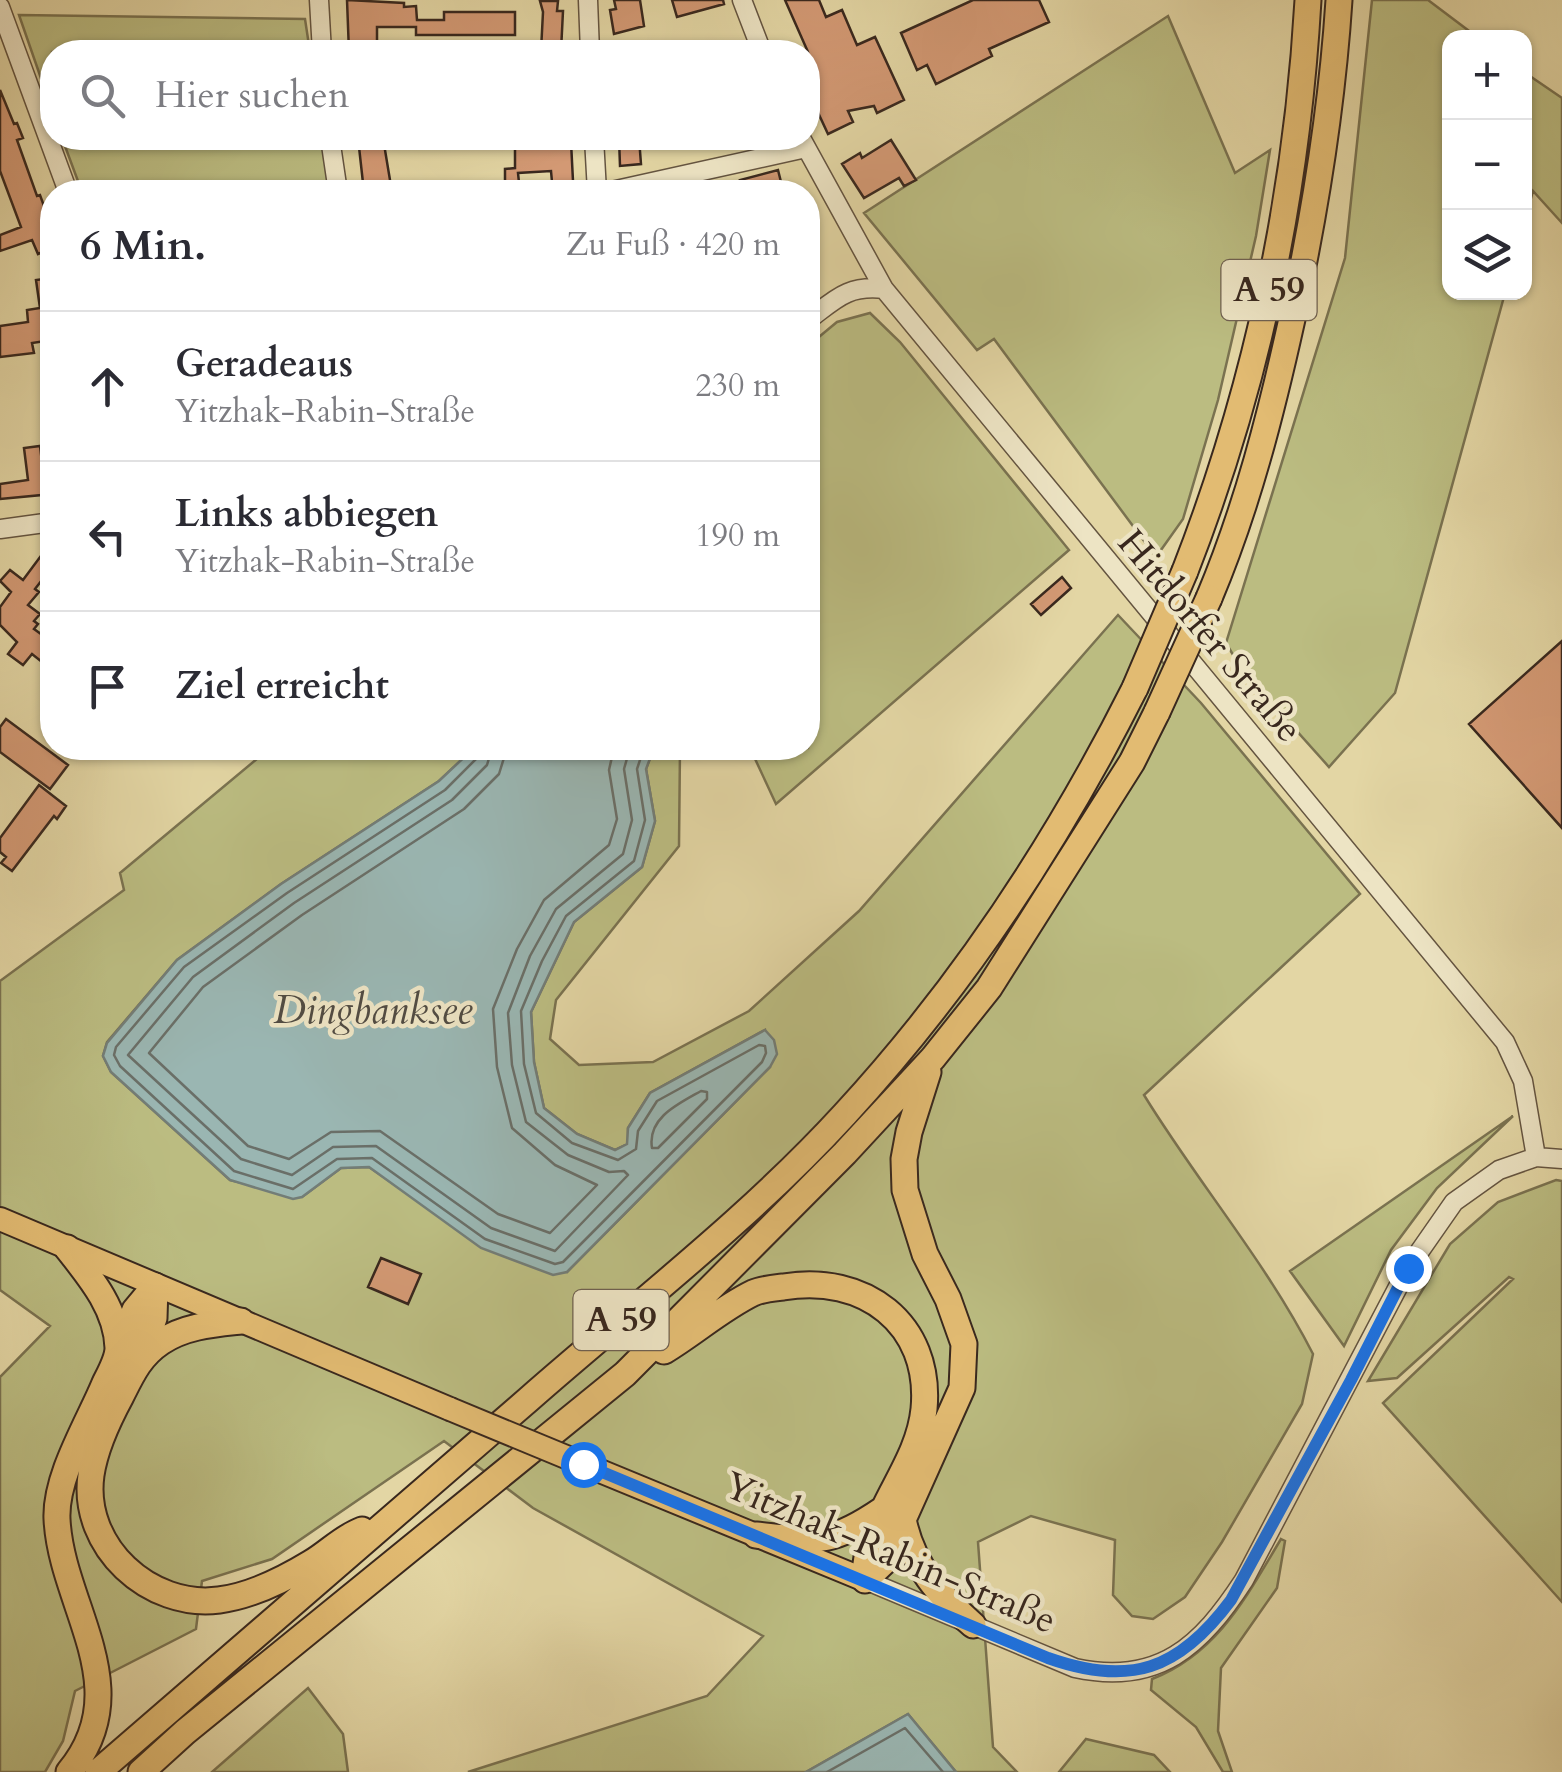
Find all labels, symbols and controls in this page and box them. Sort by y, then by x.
map controls [1442,30,1532,300]
button: + [1442,30,1532,120]
search box [40,40,820,150]
icon: search [75,68,130,123]
text: Hier suchen [155,69,349,121]
button: − [1442,120,1532,210]
button: layers [1442,210,1532,300]
text: 6 Min. [80,217,206,274]
text: Zu Fuß · 420 m [566,223,780,267]
road number: A 59 [1222,260,1316,320]
text: Geradeaus [175,338,353,390]
icon: ahead [80,359,135,414]
text: 230 m [695,364,780,408]
text: Yitzhak-Rabin-Straße [175,390,475,434]
text: Links abbiegen [175,488,438,540]
icon: left [80,509,135,564]
text: 190 m [695,514,780,558]
street label: Hitdorfer Straße [1105,518,1315,754]
text: Yitzhak-Rabin-Straße [175,540,475,584]
icon: arrive [80,659,135,714]
text: Ziel erreicht [175,660,389,712]
water label: Dingbanksee [274,983,473,1038]
route end [1386,1246,1432,1292]
road number: A 59 [574,1290,668,1350]
route start [561,1442,607,1488]
street label: Yitzhak-Rabin-Straße [716,1459,1064,1647]

